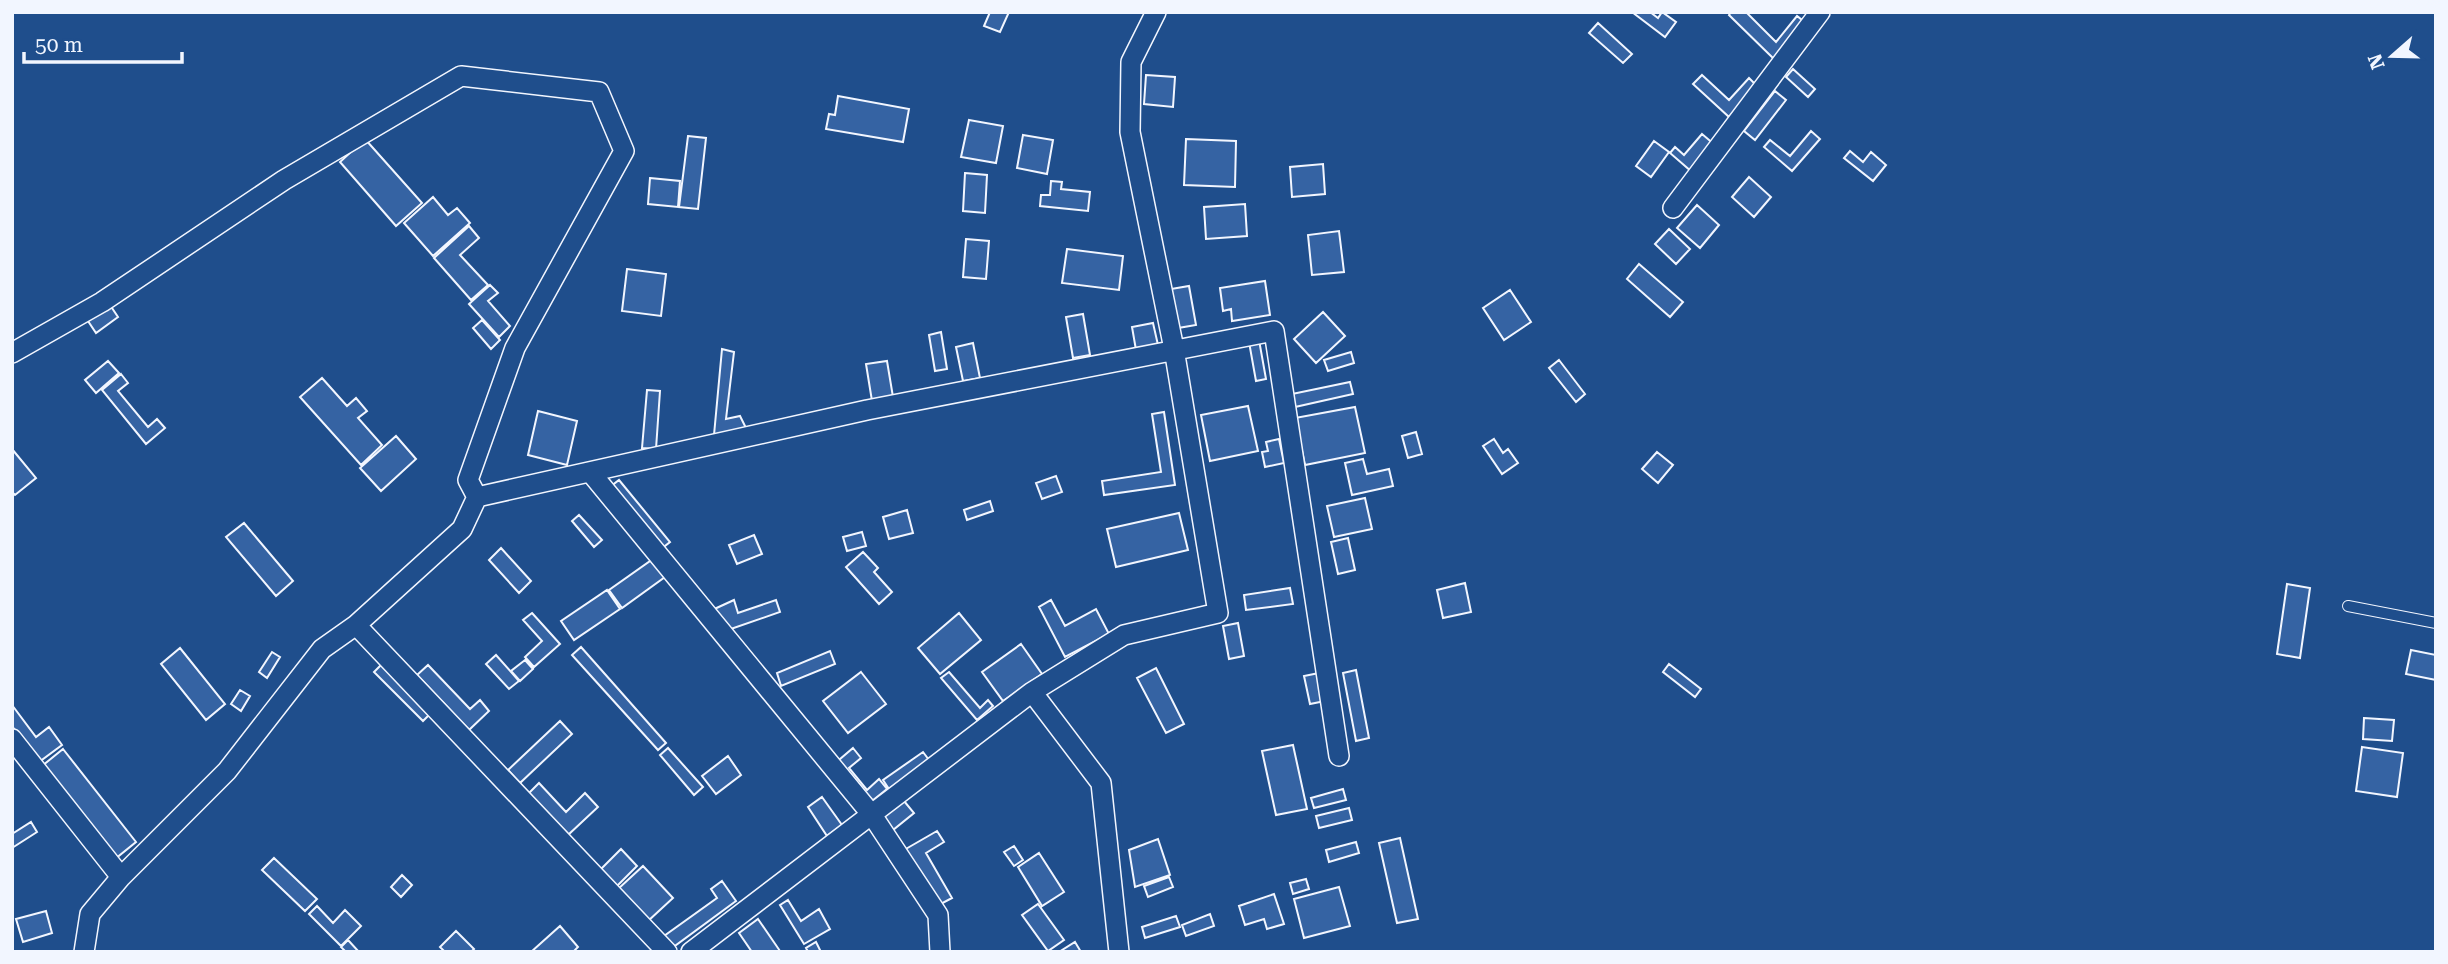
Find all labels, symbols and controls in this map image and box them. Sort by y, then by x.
scale bar [24,21,182,65]
north arrow [2357,21,2427,91]
text: 50 m [35,33,83,57]
text: N [2363,50,2390,72]

